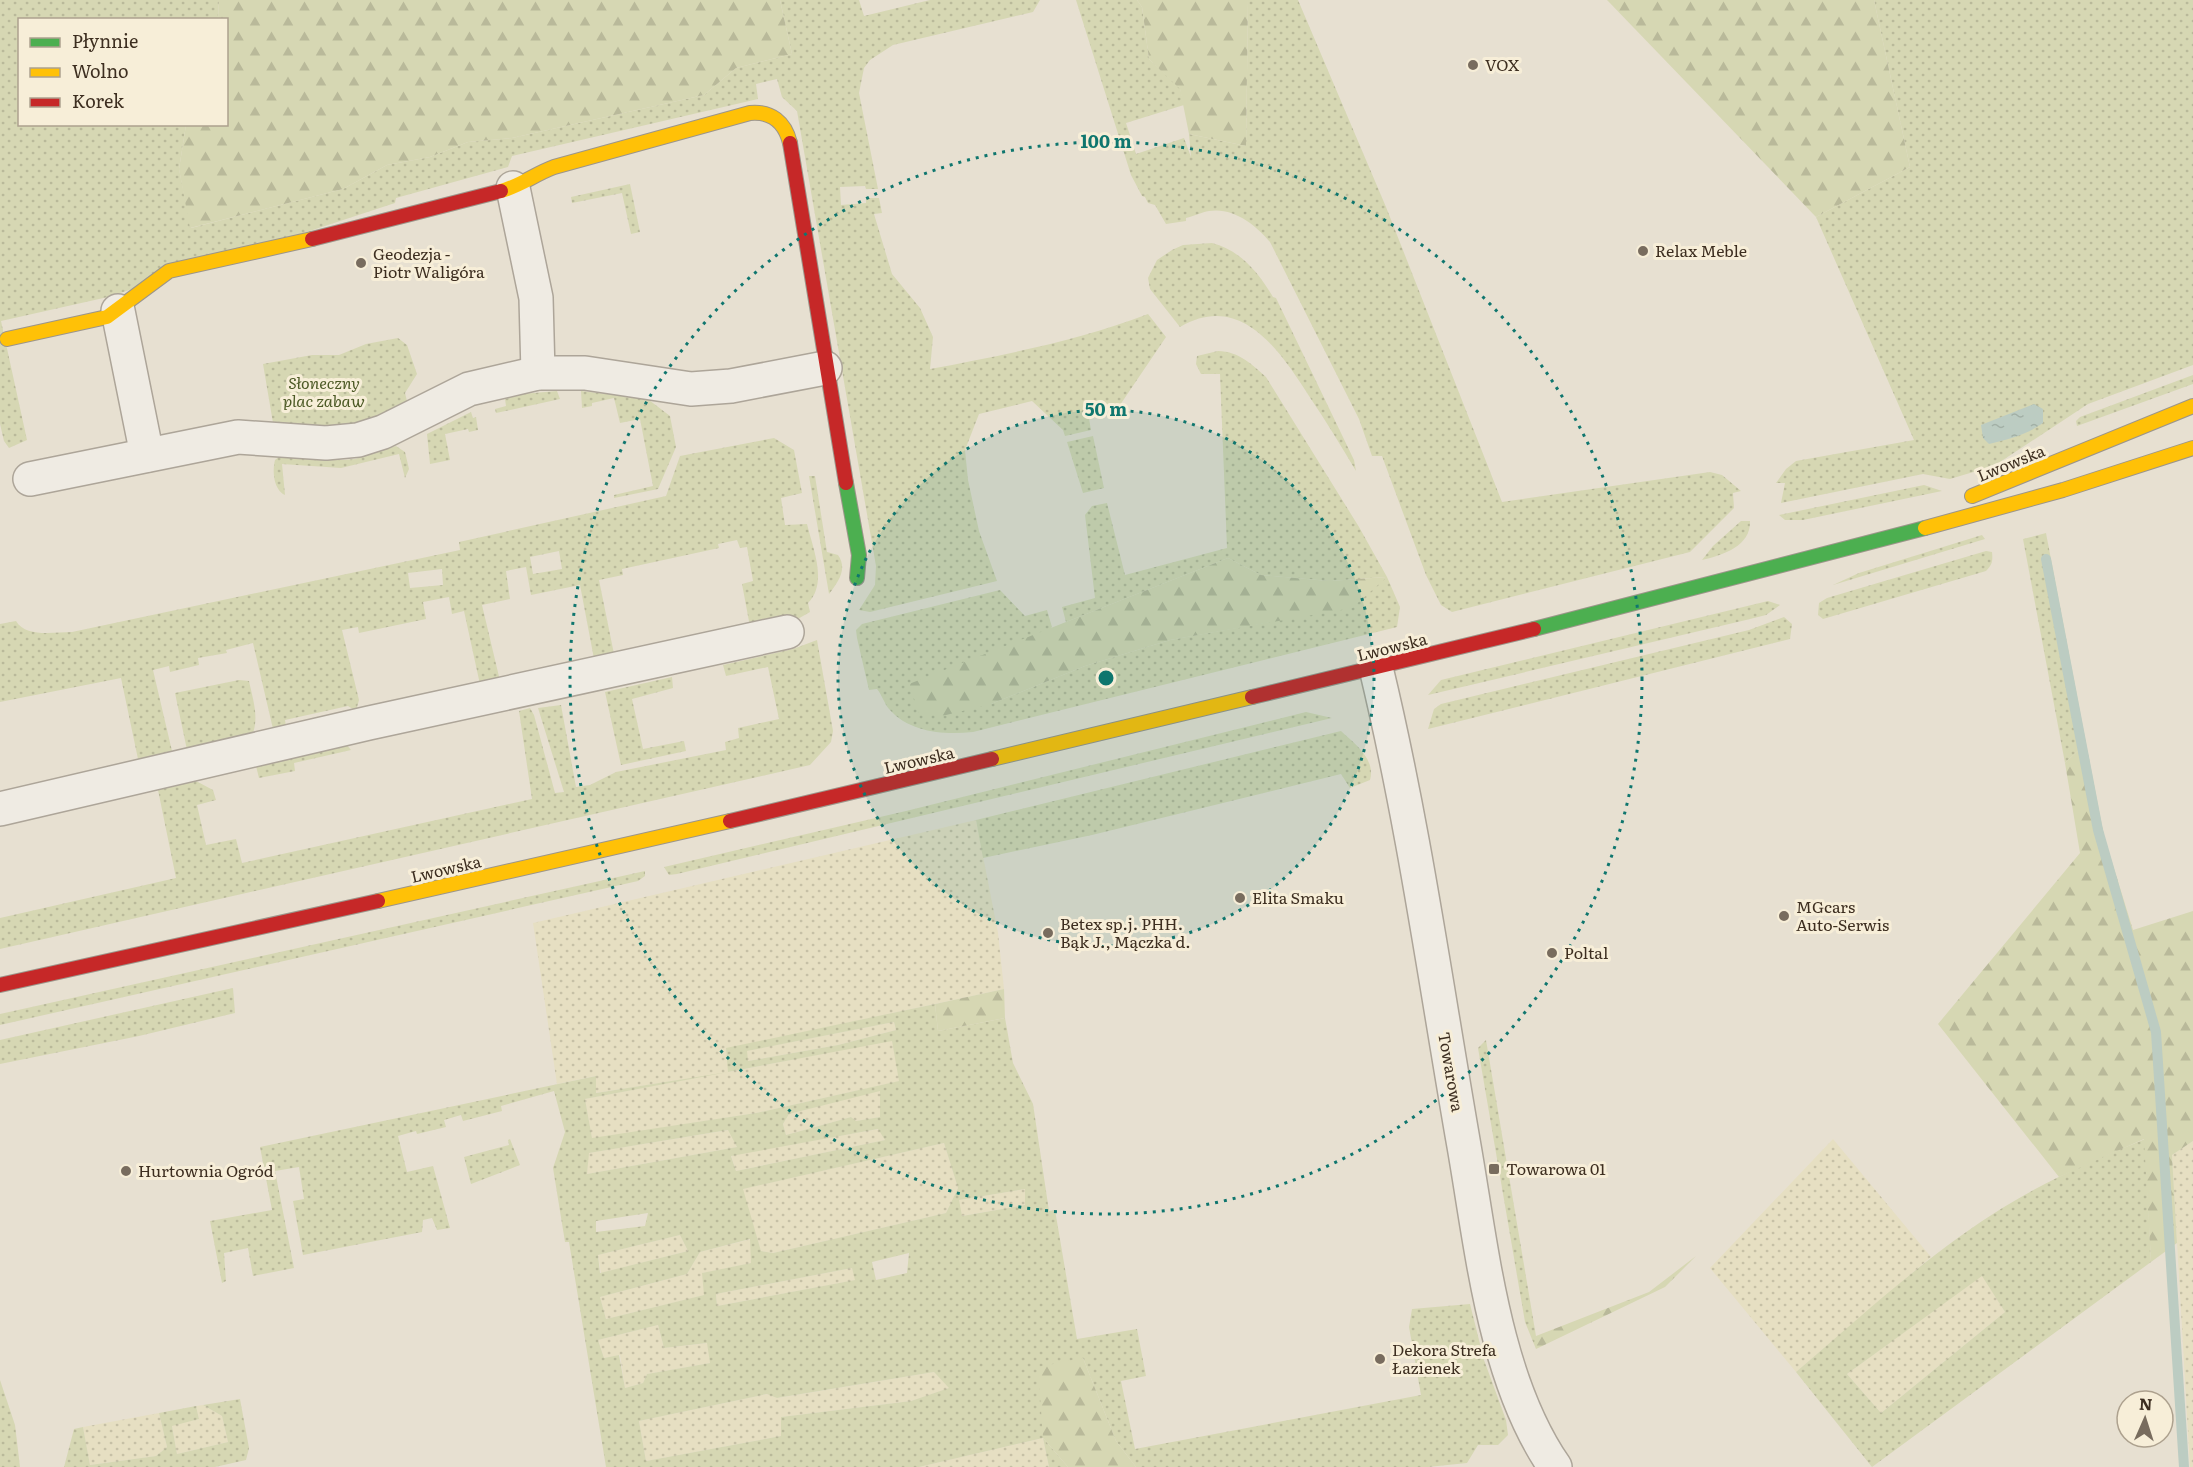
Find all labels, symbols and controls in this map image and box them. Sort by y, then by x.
legend [18,18,228,126]
text: Płynnie [72,27,138,54]
place label: VOX [1485,52,1520,76]
text: Wolno [72,57,129,84]
marker: VOX [1466,58,1480,72]
text: Korek [72,87,125,114]
text: 100 m [1080,127,1132,154]
place label: Relax Meble [1655,238,1747,262]
place label: Geodezja - Piotr Waligóra [373,241,485,283]
marker: Relax Meble [1636,244,1650,258]
marker: Geodezja - Piotr Waligóra [354,256,368,270]
park label: Słoneczny plac zabaw [283,370,365,412]
text: 50 m [1085,395,1127,422]
street label: Lwowska [1973,437,2049,487]
street label: Lwowska [1354,626,1430,666]
centre of rings [1096,668,1116,688]
street label: Lwowska [881,739,957,779]
street label: Lwowska [408,848,484,888]
place label: Elita Smaku [1252,885,1344,909]
marker: Elita Smaku [1233,891,1247,905]
place label: MGcars Auto-Serwis [1796,894,1889,936]
marker: MGcars Auto-Serwis [1777,909,1791,923]
place label: Betex sp.j. PHH. Bąk J., Mączka d. [1060,911,1191,953]
marker: Betex sp.j. PHH. Bąk J., Mączka d. [1041,926,1055,940]
place label: Poltal [1564,940,1608,964]
marker: Poltal [1545,946,1559,960]
street label: Towarowa [1433,1030,1471,1114]
place label: Towarowa 01 [1506,1156,1606,1180]
place label: Hurtownia Ogród [138,1158,274,1182]
marker: Towarowa 01 [1487,1162,1501,1176]
marker: Hurtownia Ogród [119,1164,133,1178]
place label: Dekora Strefa Łazienek [1392,1337,1497,1379]
marker: Dekora Strefa Łazienek [1373,1352,1387,1366]
north arrow [2115,1389,2175,1449]
text: N [2138,1391,2153,1415]

